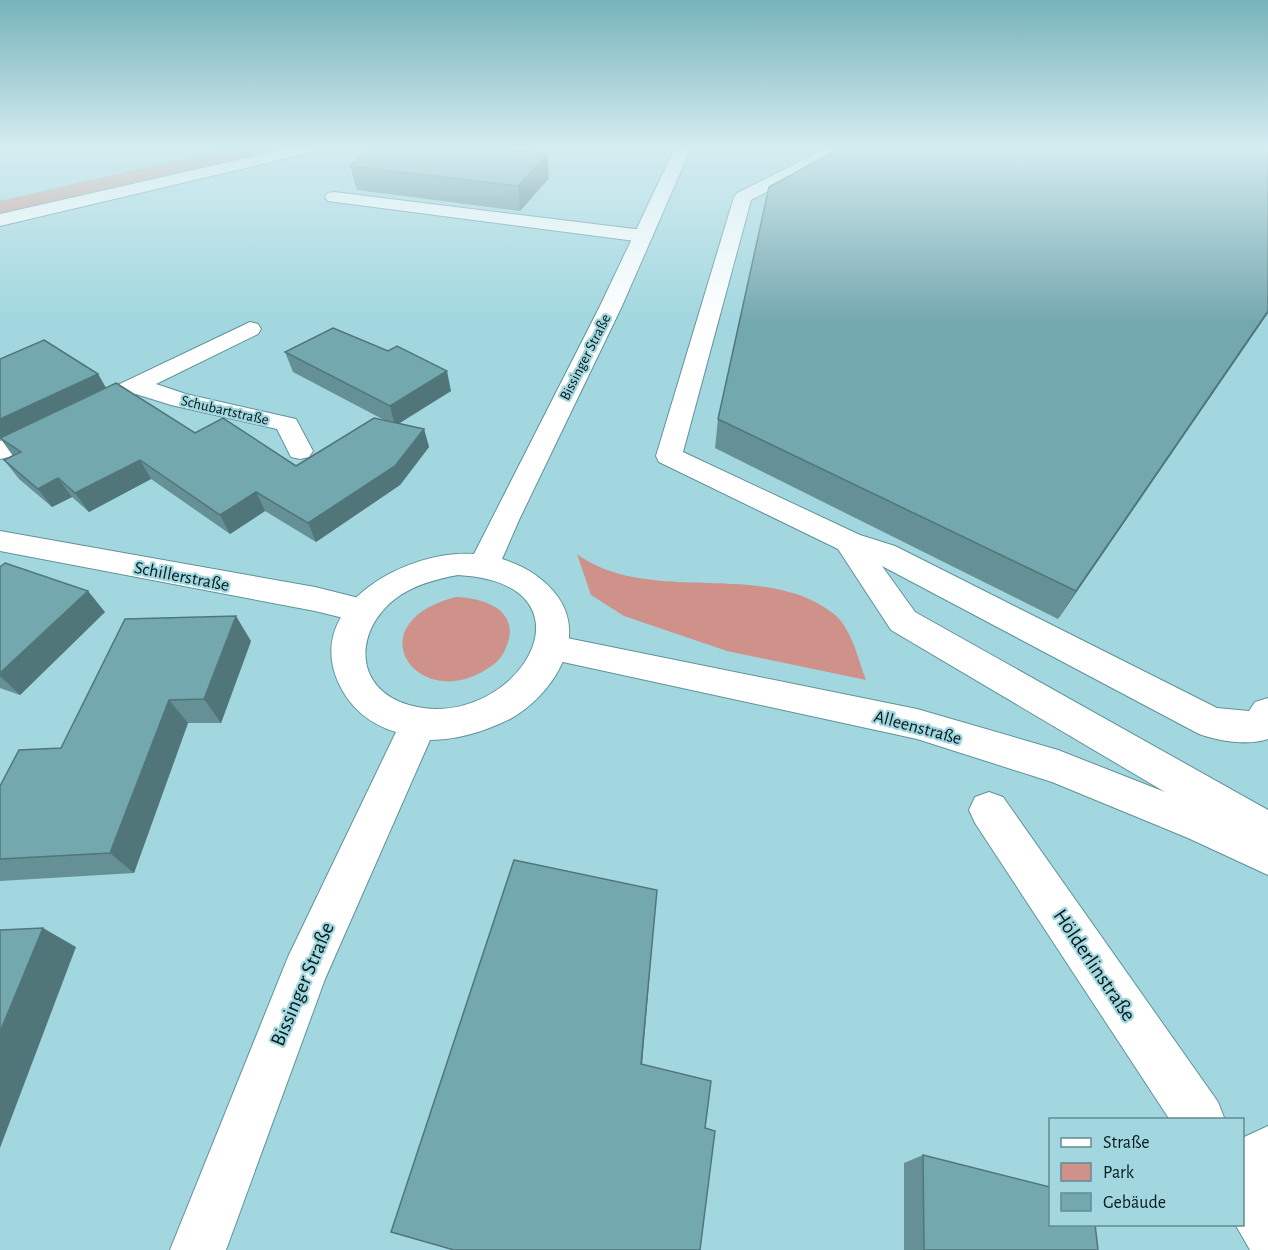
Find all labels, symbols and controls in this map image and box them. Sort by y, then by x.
street label: Bissinger Straße [557,312,614,403]
street label: Schubartstraße [180,393,270,428]
street label: Schillerstraße [133,559,231,595]
street label: Alleenstraße [872,708,963,748]
street label: Hölderlinstraße [1050,906,1140,1025]
street label: Bissinger Straße [267,919,338,1049]
legend [1049,1118,1244,1226]
text: Straße [1103,1134,1149,1152]
text: Park [1103,1164,1135,1182]
text: Gebäude [1103,1194,1166,1212]

